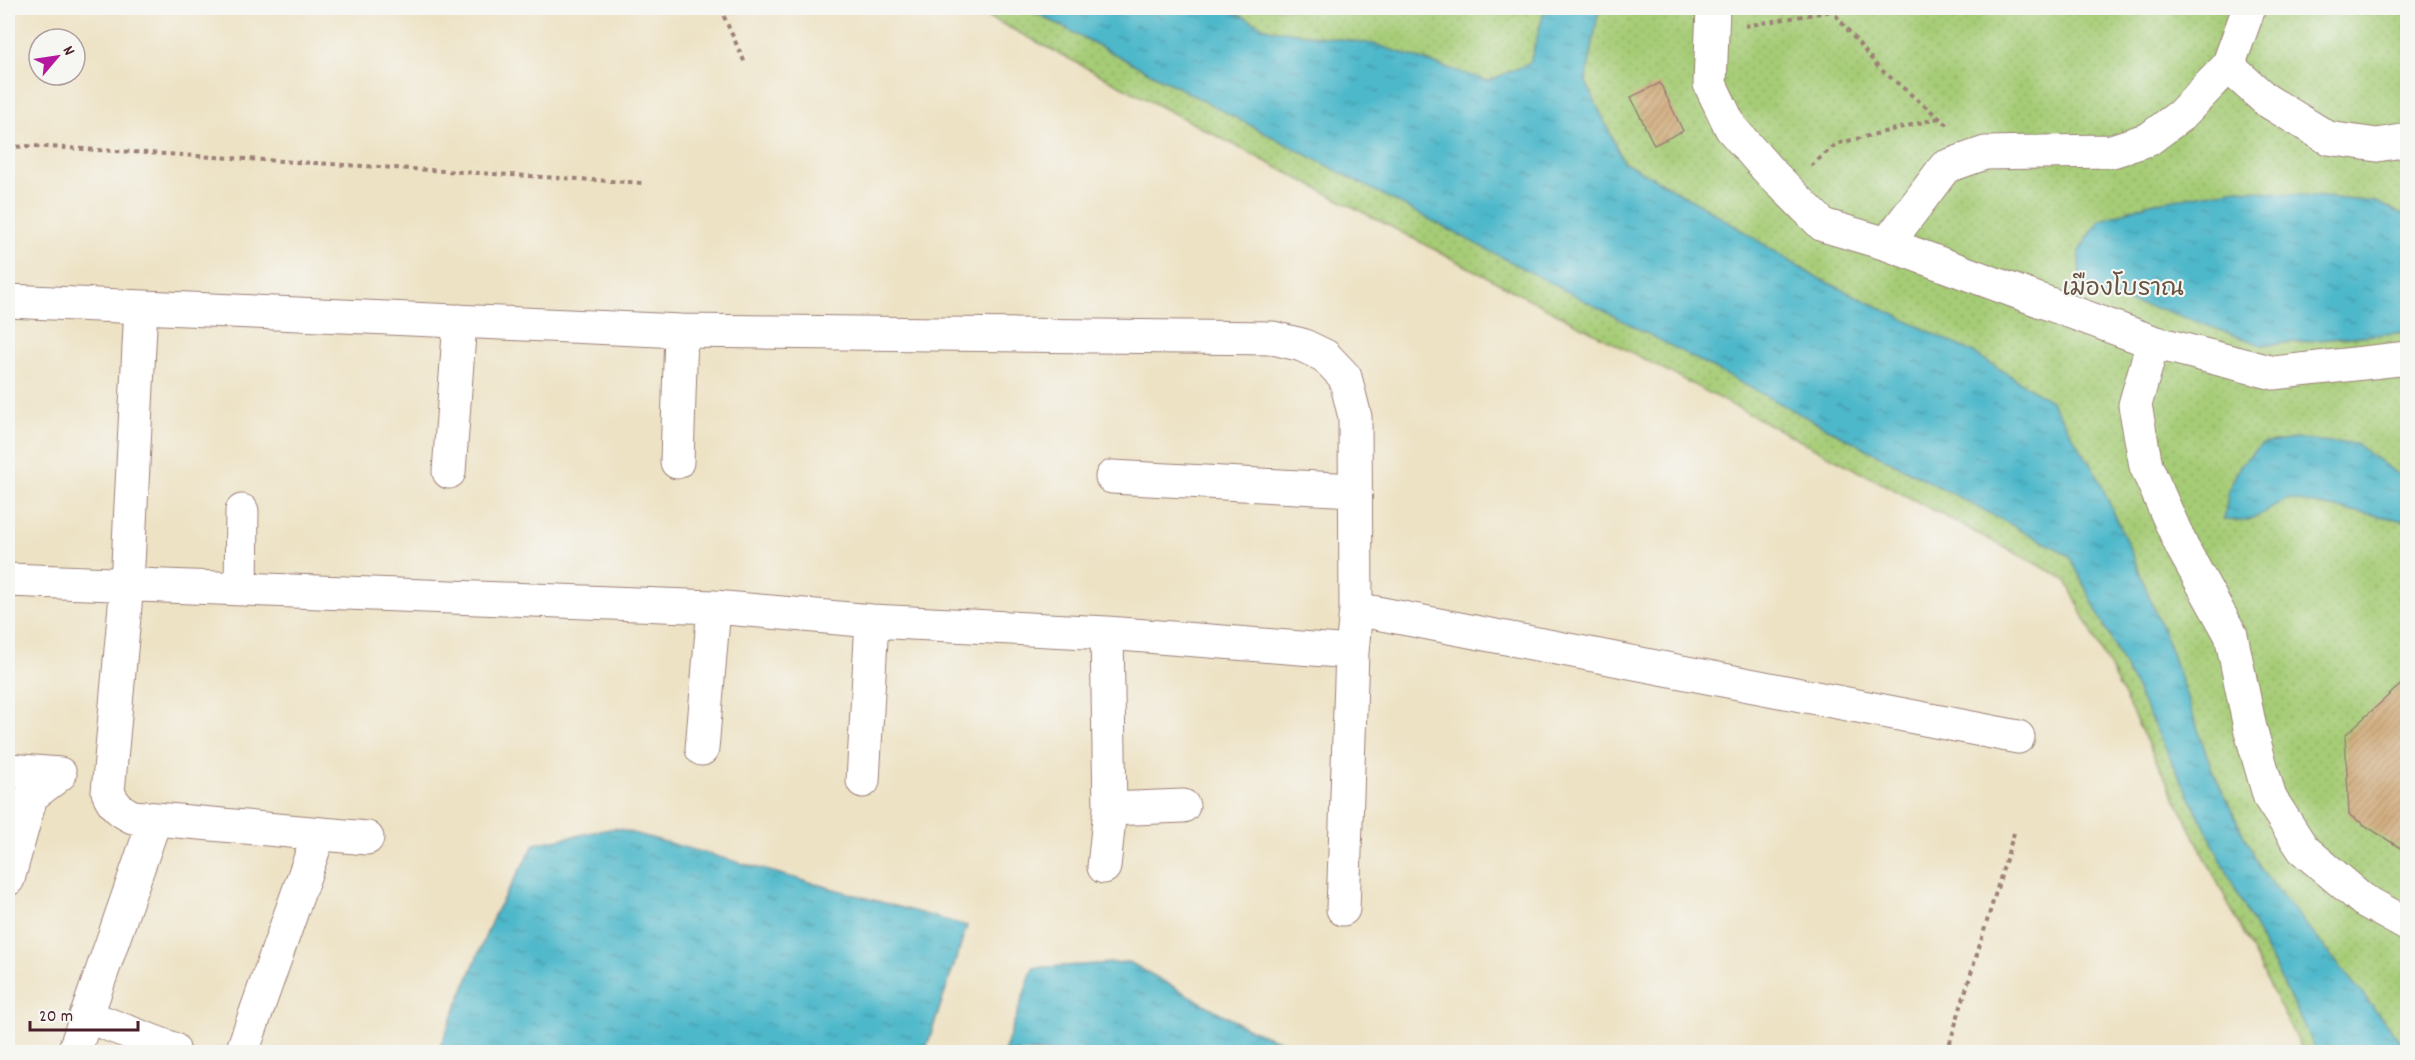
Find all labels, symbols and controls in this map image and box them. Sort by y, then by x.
north arrow [27,27,87,87]
text: N [56,42,80,60]
park label: เมืองโบราณ [2062,271,2184,307]
scale bar [30,994,138,1032]
text: 20 m [39,1005,73,1030]

